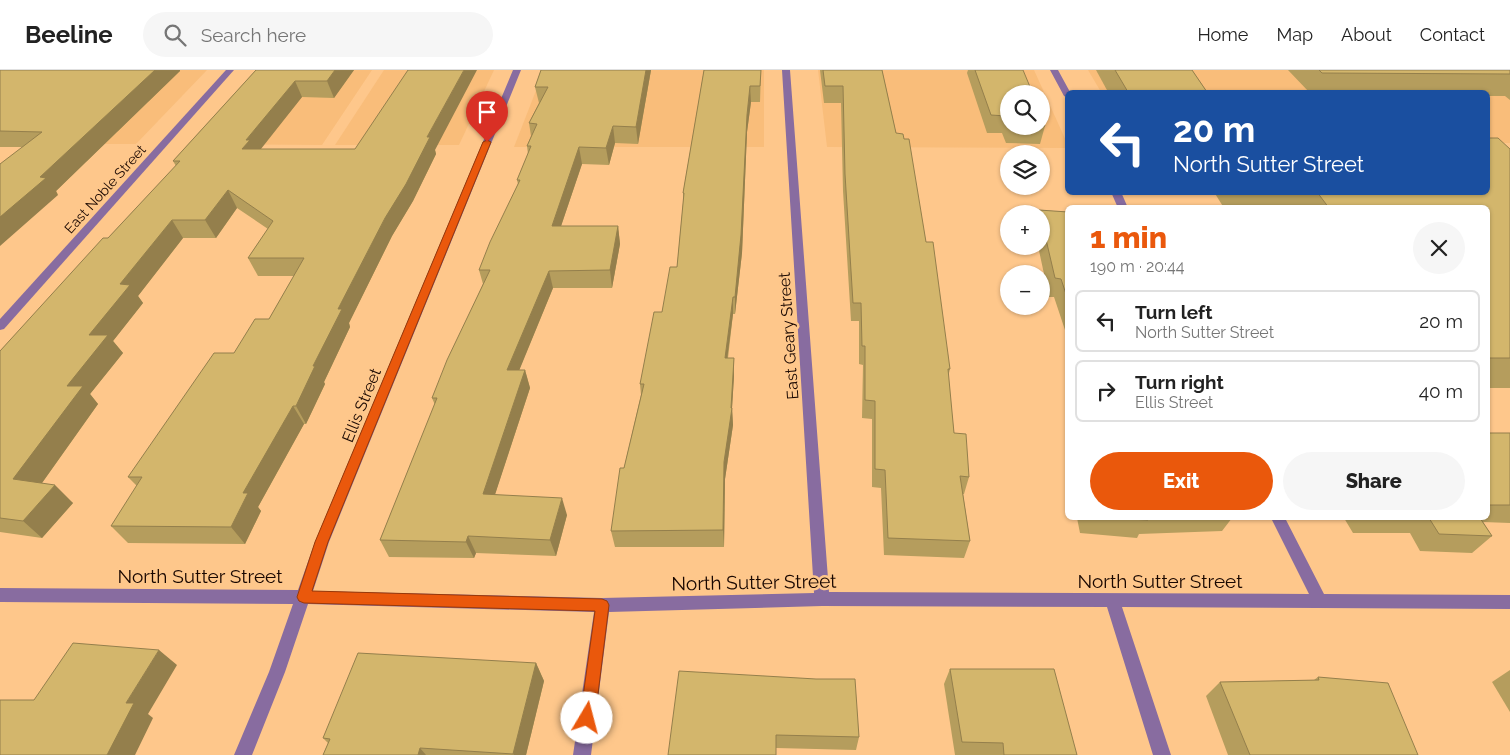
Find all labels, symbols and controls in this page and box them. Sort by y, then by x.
search box [143,12,493,57]
text: Beeline [25,20,113,49]
icon: search [161,21,189,49]
text: Search here [201,24,306,46]
text: Home [1197,24,1248,45]
text: Map [1276,24,1313,45]
text: About [1341,24,1392,45]
text: Contact [1420,24,1485,45]
map controls [1000,85,1050,315]
button: search [1000,85,1050,135]
pin [466,91,508,142]
icon: arrive [473,98,501,126]
text: 20 m [1173,109,1255,150]
icon: left [1090,110,1155,175]
street label: East Noble Street [61,141,149,236]
button: layers [1000,145,1050,195]
text: North Sutter Street [1173,151,1364,177]
button: + [1000,205,1050,255]
text: 1 min [1090,220,1167,255]
button: close [1413,222,1465,274]
text: 190 m · 20:44 [1090,257,1185,276]
button: − [1000,265,1050,315]
street label: East Geary Street [775,271,802,400]
text: Turn left [1135,301,1212,323]
icon: left [1092,307,1120,335]
text: 20 m [1419,310,1463,332]
text: North Sutter Street [1135,323,1274,342]
street label: Ellis Street [338,365,385,445]
text: Turn right [1135,371,1224,393]
icon: right [1092,377,1120,405]
text: 40 m [1419,380,1463,402]
text: Ellis Street [1135,393,1213,412]
button: Exit [1090,452,1273,510]
button: Share [1283,452,1465,510]
street label: North Sutter Street [117,565,283,587]
street label: North Sutter Street [671,570,837,594]
street label: North Sutter Street [1077,570,1243,592]
position arrow [560,691,612,743]

